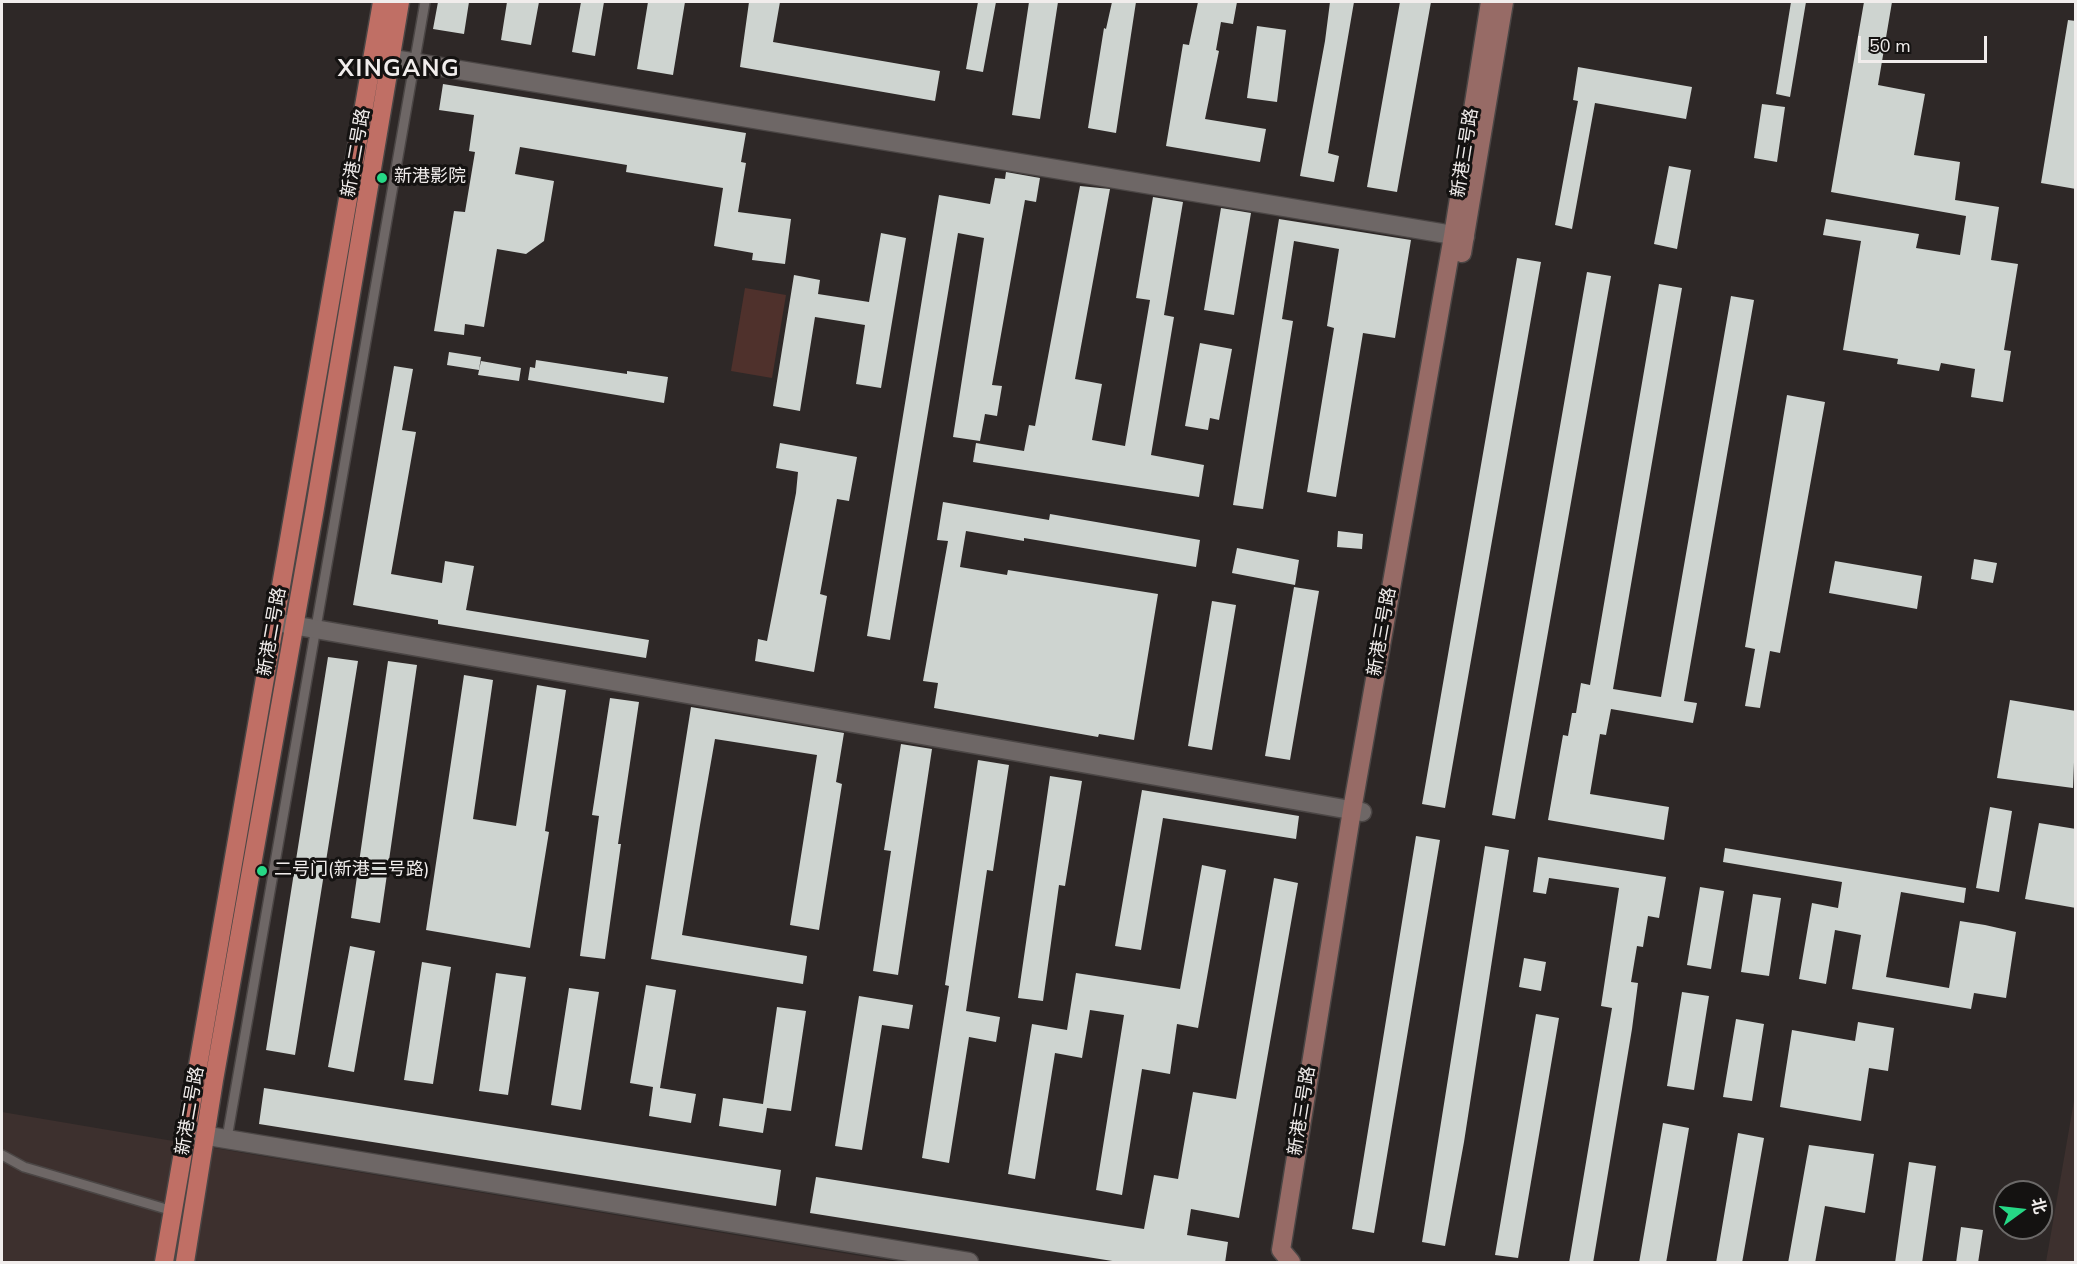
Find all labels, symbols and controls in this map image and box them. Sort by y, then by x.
scale bar [1861,24,1990,62]
text: 50 m [1869,34,1911,58]
district label: XINGANG [338,56,460,84]
street label: 新港二号路 [339,107,375,199]
street label: 新港三号路 [1448,107,1484,199]
place label: 新港影院 [394,167,466,189]
marker: 新港影院 [375,171,389,185]
street label: 新港二号路 [255,586,291,678]
street label: 新港三号路 [1365,586,1401,678]
place label: 二号门(新港二号路) [274,860,429,882]
marker: 二号门(新港二号路) [255,864,269,878]
street label: 新港二号路 [173,1065,209,1157]
street label: 新港三号路 [1285,1065,1321,1157]
north arrow [1993,1180,2053,1240]
text: 北 [2026,1195,2051,1216]

